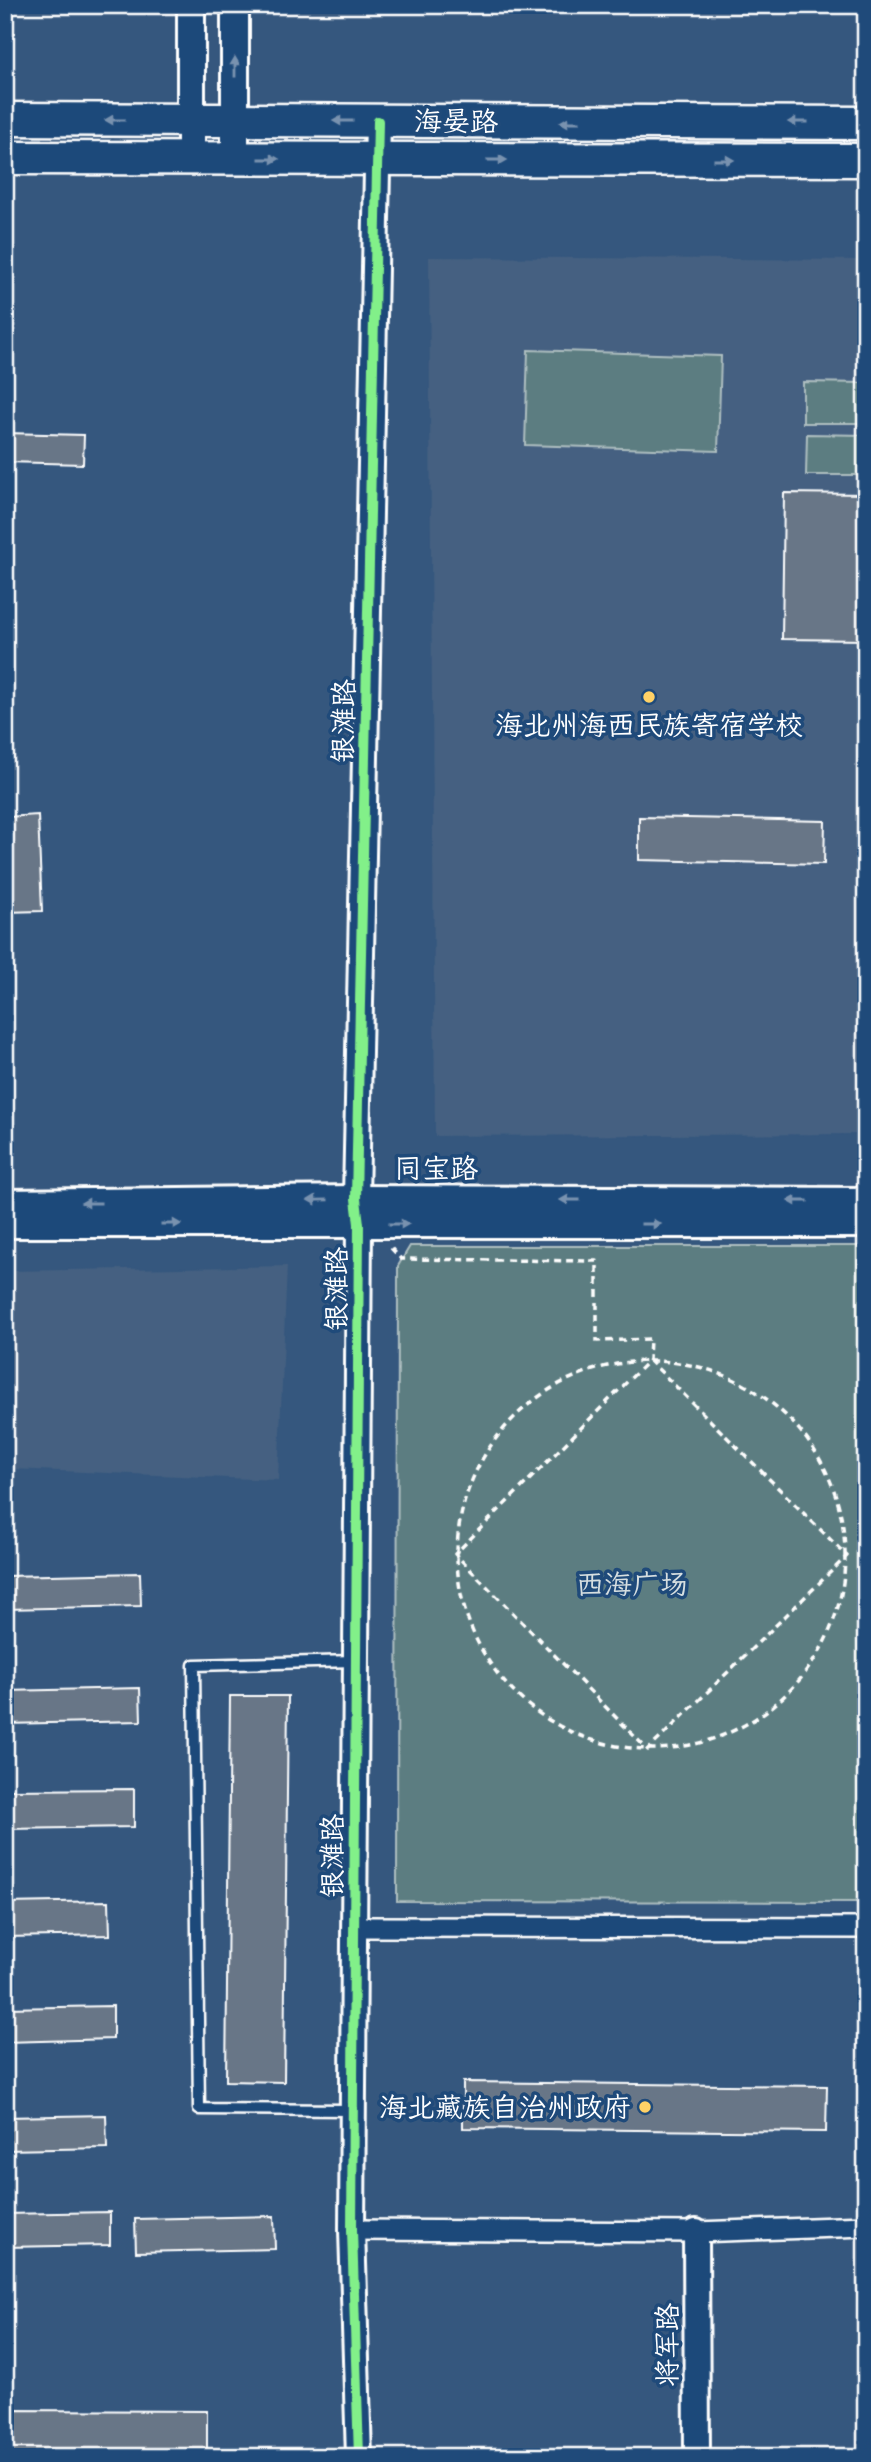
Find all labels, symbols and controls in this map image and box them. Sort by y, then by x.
one-way arrow [229,55,241,77]
street label: 海晏路 [414,106,498,146]
one-way arrow [104,114,126,126]
one-way arrow [331,115,353,127]
one-way arrow [559,116,581,128]
one-way arrow [786,117,808,128]
one-way arrow [259,153,281,165]
one-way arrow [486,154,508,166]
one-way arrow [714,154,736,166]
street label: 银滩路 [327,679,369,763]
marker: 海北州海西民族寄宿学校 [641,689,657,705]
place label: 海北州海西民族寄宿学校 [495,710,803,750]
street label: 同宝路 [394,1153,478,1193]
one-way arrow [307,1194,329,1206]
one-way arrow [559,1194,581,1206]
one-way arrow [786,1195,808,1207]
one-way arrow [79,1197,101,1209]
one-way arrow [161,1218,183,1230]
one-way arrow [388,1218,410,1230]
one-way arrow [640,1218,662,1230]
street label: 银滩路 [321,1247,361,1331]
park label: 西海广场 [576,1569,688,1609]
street label: 银滩路 [317,1814,357,1898]
place label: 海北藏族自治州政府 [379,2092,631,2132]
marker: 海北藏族自治州政府 [637,2099,653,2115]
street label: 将军路 [652,2303,692,2387]

